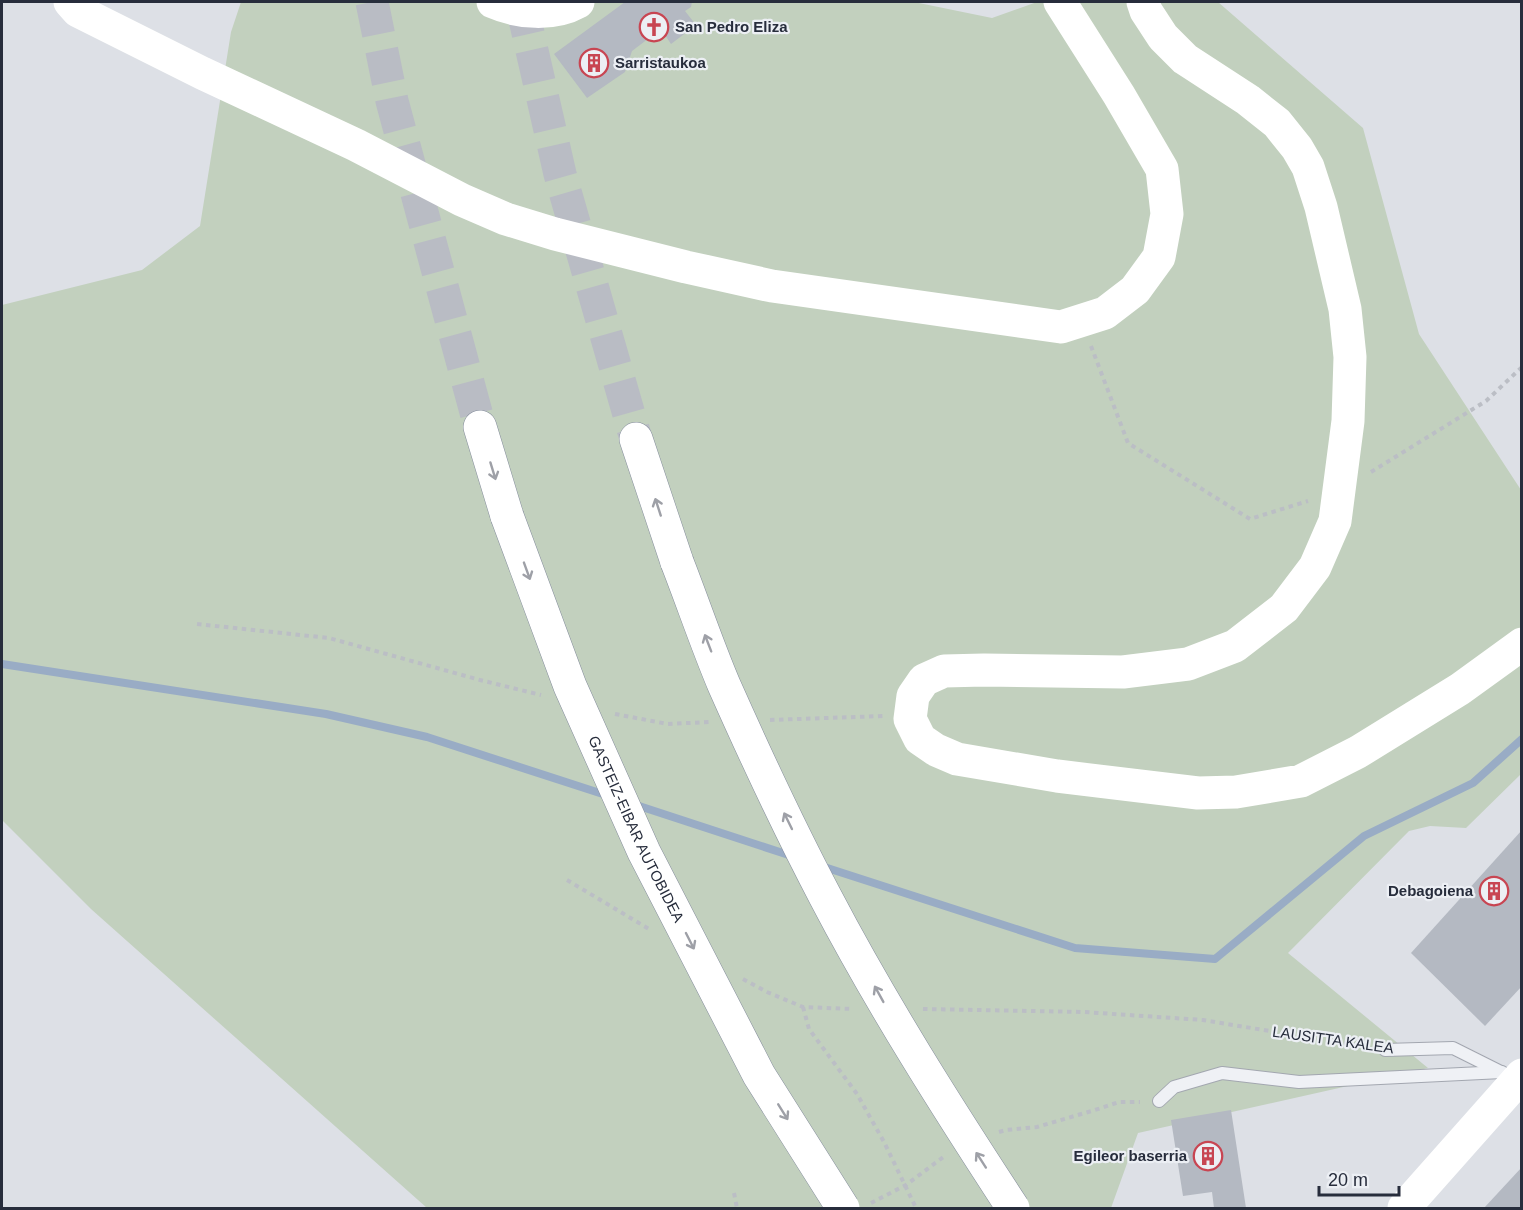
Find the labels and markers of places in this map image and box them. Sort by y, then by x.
church icon: San Pedro Eliza [638,11,670,43]
place label: San Pedro Eliza [675,18,788,35]
building icon: Sarristaukoa [578,47,610,79]
place label: Sarristaukoa [615,54,707,71]
building icon: Debagoiena [1478,875,1510,907]
place label: Debagoiena [1388,882,1474,899]
building icon: Egileor baserria [1192,1140,1224,1172]
place label: Egileor baserria [1074,1147,1188,1164]

